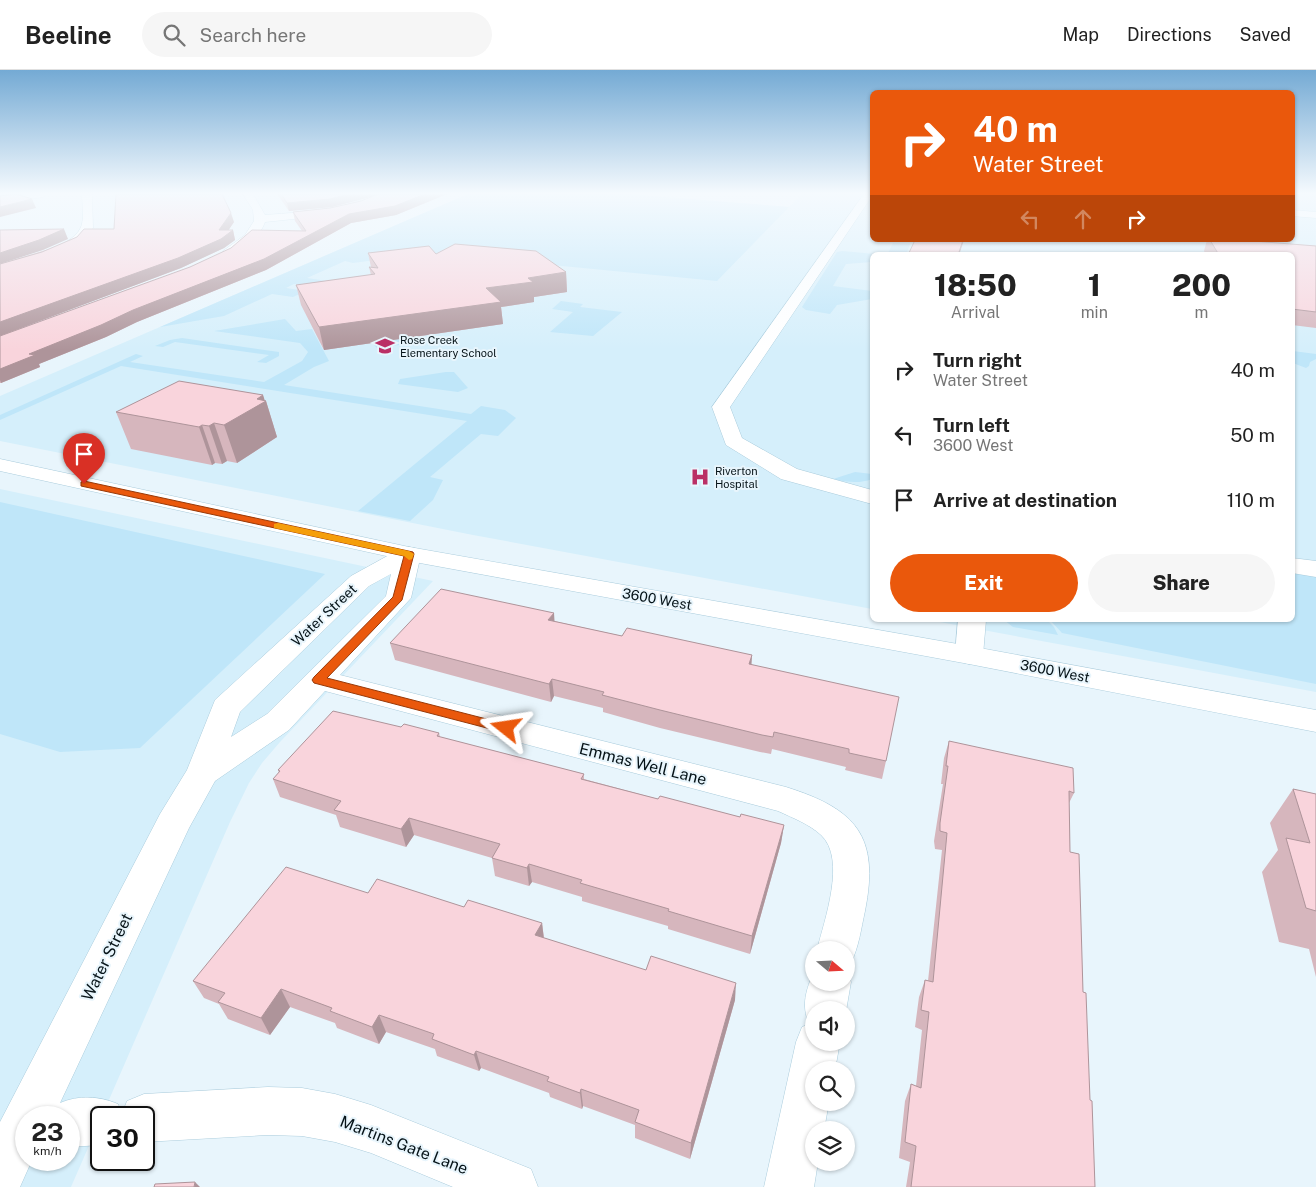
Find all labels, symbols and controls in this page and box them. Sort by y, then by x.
search box [142,12,492,57]
text: Beeline [25,21,112,49]
icon: search [160,21,188,49]
text: Search here [200,24,306,46]
text: Map [1062,24,1099,45]
text: Directions [1127,24,1212,45]
text: Saved [1240,24,1291,45]
text: 40 m [973,109,1058,150]
icon: right [890,110,955,175]
text: Water Street [973,151,1104,177]
icon: left [1016,205,1044,233]
icon: ahead [1069,205,1097,233]
icon: right [1122,205,1150,233]
text: 18:50 [934,267,1017,303]
text: 1 [1088,267,1101,303]
text: 200 [1172,267,1231,303]
text: Arrival [951,303,1000,322]
text: min [1081,303,1108,322]
text: m [1195,303,1208,322]
place label: Rose Creek Elementary School [400,334,497,359]
school or university icon: Rose Creek Elementary School [374,335,396,357]
text: Turn right [933,349,1022,371]
icon: right [890,356,918,384]
text: 40 m [1230,359,1275,381]
text: Water Street [933,371,1028,390]
text: Turn left [933,414,1010,436]
icon: left [890,421,918,449]
text: 50 m [1230,424,1275,446]
pin [63,433,105,484]
text: 3600 West [933,436,1014,455]
icon: arrive [70,440,98,468]
place label: Riverton Hospital [715,465,758,490]
hospital icon: Riverton Hospital [689,466,711,488]
icon: arrive [890,486,918,514]
text: Arrive at destination [933,489,1117,511]
text: 110 m [1227,489,1275,511]
button: Exit [890,554,1078,612]
button: Share [1088,554,1275,612]
street label: Water Street [288,581,360,649]
street label: 3600 West [621,585,693,613]
street label: 3600 West [1019,656,1091,686]
position arrow [479,701,531,753]
street label: Emmas Well Lane [577,739,709,789]
street label: Water Street [78,910,136,1004]
north arrow [805,941,855,991]
map controls [805,941,855,1171]
button: sound [805,1001,855,1051]
button: search [805,1061,855,1111]
speed limit sign: 30 [90,1106,155,1171]
street label: Martins Gate Lane [337,1112,471,1178]
text: 23 [31,1117,64,1147]
button: layers [805,1121,855,1171]
text: km/h [33,1144,62,1158]

